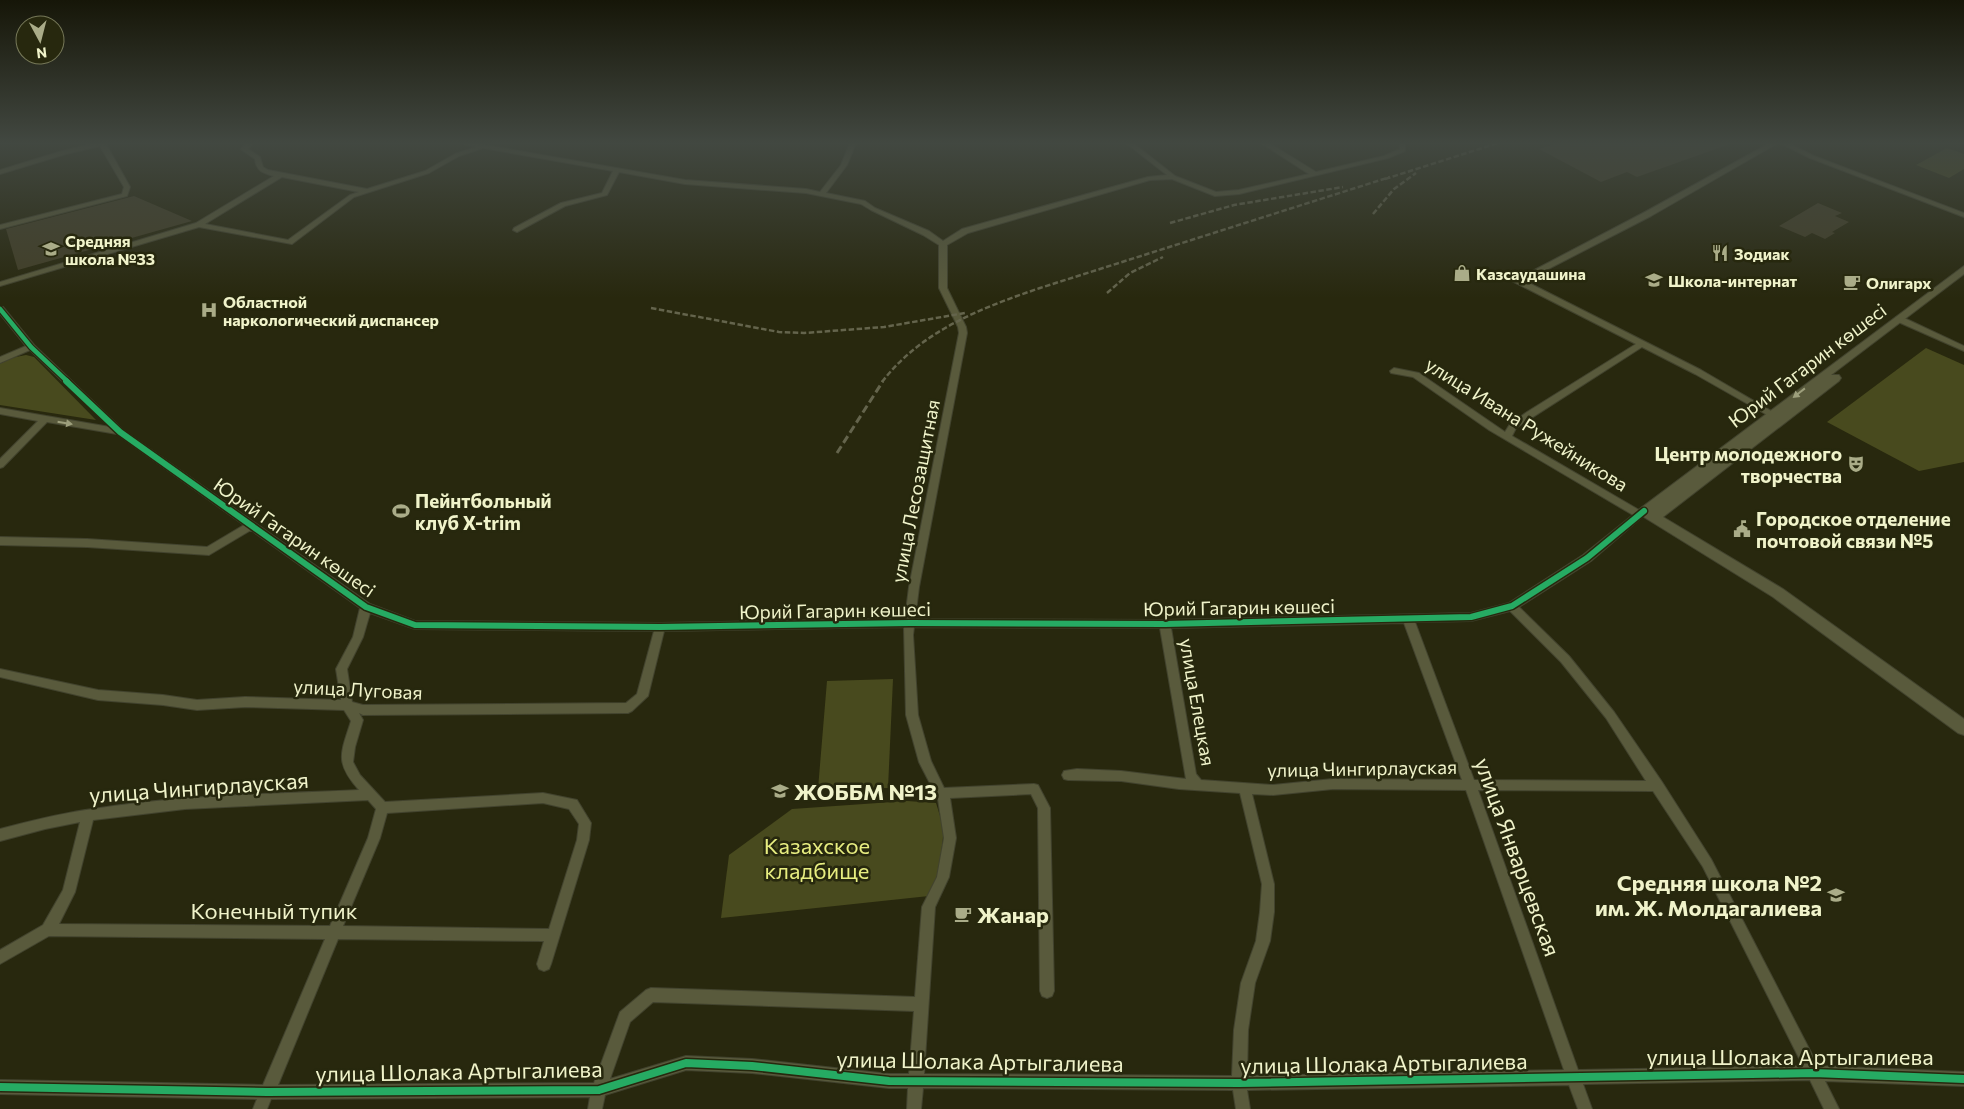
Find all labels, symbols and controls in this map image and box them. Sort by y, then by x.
north arrow [15,15,65,65]
text: N [35,44,48,62]
place label: Средняя школа №33 [65,231,155,268]
school or university icon: Средняя школа №33 [41,239,61,259]
restaurant icon: Зодиак [1710,243,1730,263]
place label: Зодиак [1734,244,1790,263]
shop icon: Казсаудашина [1452,263,1472,283]
place label: Казсаудашина [1476,264,1586,283]
school or university icon: Школа-интернат [1644,270,1664,290]
place label: Школа-интернат [1668,271,1798,290]
cafe icon: Олигарх [1842,272,1862,292]
place label: Олигарх [1866,273,1931,292]
place label: Областной наркологический диспансер [223,292,439,329]
street label: Юрий Гагарин көшесі [1723,298,1891,432]
hospital icon: Областной наркологический диспансер [199,300,219,320]
street label: улица Ивана Ружейникова [1422,352,1632,496]
one-way arrow [1793,388,1806,399]
street label: улица Лесозащитная [886,397,944,585]
one-way arrow [57,420,73,428]
place label: Центр молодежного творчества [1655,442,1842,487]
theatre icon: Центр молодежного творчества [1846,454,1866,474]
street label: Юрий Гагарин көшесі [210,473,380,601]
place label: Пейнтбольный клуб X-trim [415,489,552,534]
sports icon: Пейнтбольный клуб X-trim [391,501,411,521]
place label: Городское отделение почтовой связи №5 [1756,507,1951,552]
public building icon: Городское отделение почтовой связи №5 [1732,519,1752,539]
street label: Юрий Гагарин көшесі [1143,594,1335,620]
street label: Юрий Гагарин көшесі [739,597,931,623]
street label: улица Елецкая [1175,637,1221,767]
street label: улица Луговая [293,674,423,704]
street label: улица Январцевская [1470,754,1566,960]
street label: улица Чингирлауская [1267,755,1457,781]
street label: улица Чингирлауская [88,766,310,808]
place label: ЖОББМ №13 [794,778,937,805]
school or university icon: ЖОББМ №13 [770,781,790,801]
park label: Казахское кладбище [764,832,870,884]
place label: Средняя школа №2 им. Ж. Молдагалиева [1595,869,1822,921]
school or university icon: Средняя школа №2 им. Ж. Молдагалиева [1826,885,1846,905]
street label: Конечный тупик [191,897,358,924]
place label: Жанар [977,901,1049,928]
cafe icon: Жанар [953,904,973,924]
street label: улица Шолака Артыгалиева [1646,1043,1934,1070]
street label: улица Шолака Артыгалиева [836,1045,1124,1077]
street label: улица Шолака Артыгалиева [1240,1047,1528,1079]
street label: улица Шолака Артыгалиева [315,1055,603,1087]

